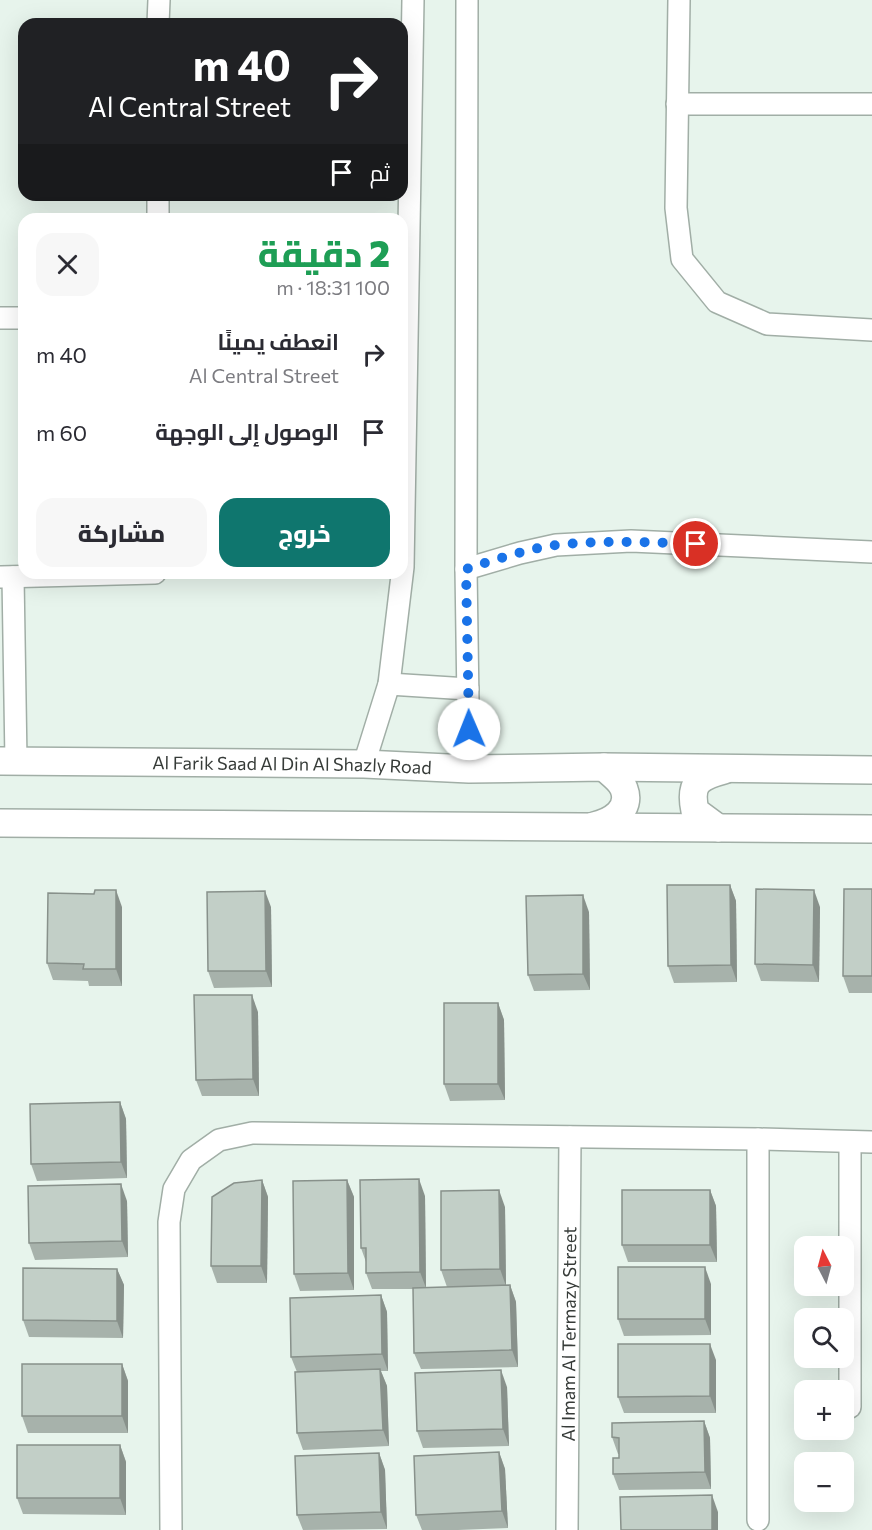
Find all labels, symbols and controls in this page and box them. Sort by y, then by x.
text: 40 m [193,38,291,90]
icon: right [312,42,390,120]
text: Al Central Street [88,90,291,123]
icon: arrive [325,156,358,189]
text: ثم [370,159,390,186]
text: 2 دقيقة [258,230,390,274]
button: close [36,233,99,296]
text: 100 m · 18:31 [276,275,390,299]
text: انعطف يمينًا [218,328,339,355]
icon: right [357,338,390,371]
text: 40 m [36,341,87,368]
text: Al Central Street [189,363,339,387]
icon: arrive [357,416,390,449]
text: الوصول إلى الوجهة [155,418,339,445]
text: 60 m [36,419,87,446]
button: مشاركة [36,498,207,567]
button: خروج [219,498,390,567]
pin [670,518,721,569]
icon: arrive [679,527,712,560]
position arrow [437,697,501,761]
street label: Al Farik Saad Al Din Al Shazly Road [152,751,432,778]
street label: Al Imam Al Termazy Street [557,1226,580,1442]
north arrow [794,1236,854,1296]
map controls [794,1236,854,1512]
button: search [794,1308,854,1368]
button: + [794,1380,854,1440]
button: − [794,1452,854,1512]

